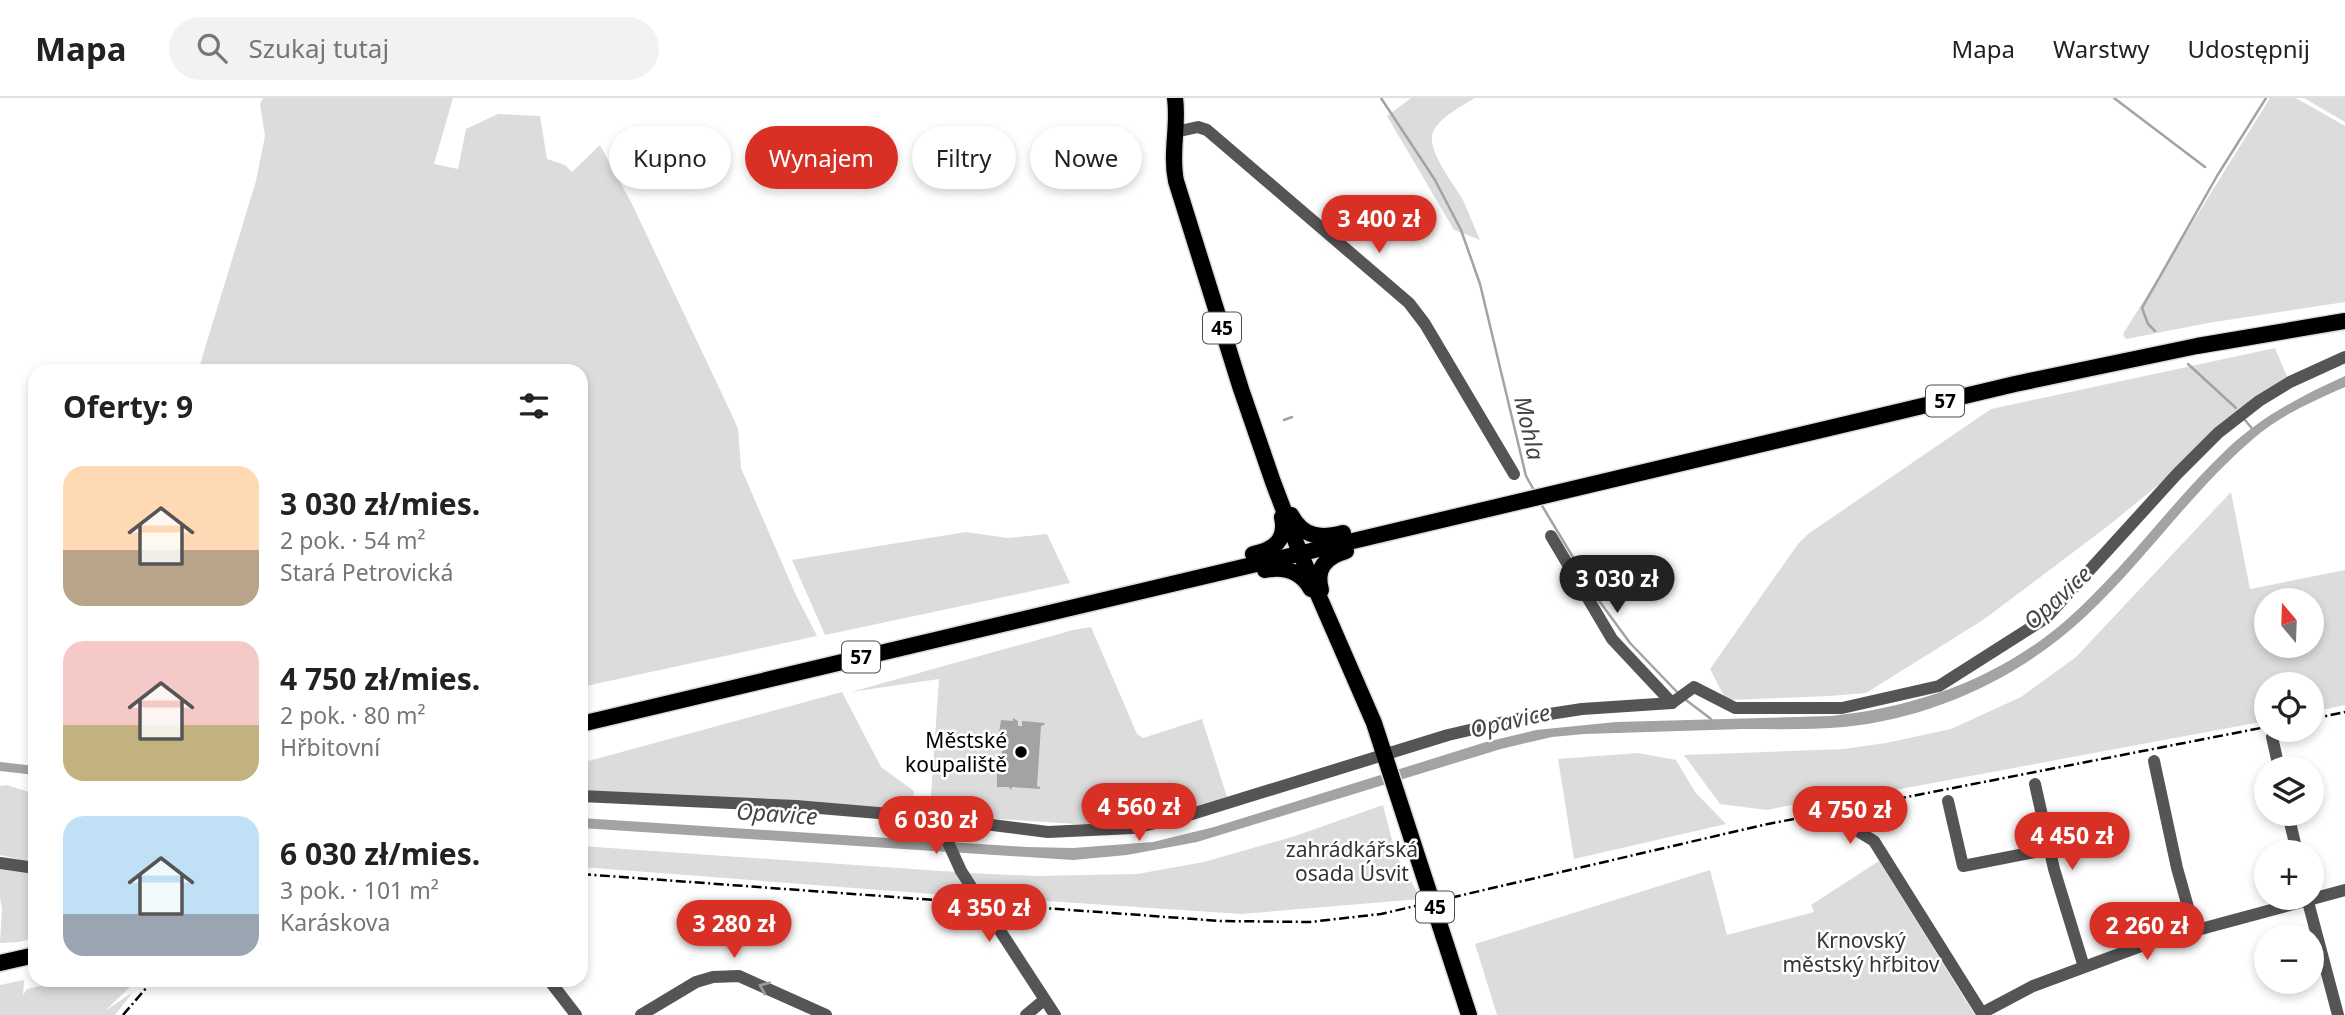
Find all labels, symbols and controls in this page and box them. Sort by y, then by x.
search box [169,17,659,80]
text: Mapa [35,26,127,71]
icon: search [193,29,231,67]
text: Szukaj tutaj [249,30,389,66]
text: Mapa [1952,32,2015,65]
text: Warstwy [2053,32,2150,65]
text: Udostępnij [2188,32,2310,65]
chip: Kupno [609,126,731,189]
chip: Wynajem [745,126,898,189]
chip: Filtry [912,126,1016,189]
chip: Nowe [1030,126,1142,189]
pin: 3 400 zł [1307,195,1451,255]
text: 3 400 zł [1338,202,1420,234]
road number: 45 [1203,312,1241,344]
text: Oferty: 9 [63,386,193,427]
road number: 57 [1926,386,1964,416]
icon: filters [515,387,553,425]
water label: Mohla [1507,393,1553,463]
text: 3 030 zł/mies. [280,483,480,524]
icon: home [119,494,203,578]
text: 2 pok. · 54 m² [280,524,426,556]
text: Stará Petrovická [280,556,453,588]
pin: 3 030 zł [1545,556,1689,615]
water label: Opavice [2016,558,2098,636]
text: 3 030 zł [1576,562,1658,594]
north arrow [2254,588,2324,658]
map controls [2254,588,2324,994]
road number: 57 [842,642,880,672]
text: 4 750 zł/mies. [280,658,480,699]
icon: home [119,669,203,753]
button: locate [2254,672,2324,742]
water label: Opavice [1467,695,1553,745]
text: 2 pok. · 80 m² [280,699,426,731]
place label: Městské koupaliště [905,726,1007,778]
text: Hřbitovní [280,731,380,763]
marker: Městské koupaliště [1013,744,1029,760]
button: layers [2254,756,2324,826]
pin: 4 560 zł [1067,784,1211,843]
pin: 4 750 zł [1778,786,1922,846]
text: 4 560 zł [1098,790,1180,822]
text: 4 750 zł [1809,793,1891,825]
water label: Opavice [735,794,819,832]
pin: 6 030 zł [864,796,1008,856]
text: 6 030 zł [895,803,977,835]
pin: 4 450 zł [2000,812,2144,872]
text: 4 450 zł [2031,819,2113,851]
text: 6 030 zł/mies. [280,833,480,874]
park label: zahrádkářská osada Úsvit [1286,835,1418,887]
button: + [2254,840,2324,910]
icon: home [119,844,203,928]
text: 3 pok. · 101 m² [280,874,439,906]
pin: 4 350 zł [917,884,1061,944]
text: 4 350 zł [948,891,1030,923]
road number: 45 [1416,892,1454,922]
pin: 3 280 zł [662,900,806,960]
pin: 2 260 zł [2075,902,2219,962]
text: Karáskova [280,906,390,938]
text: 3 280 zł [693,907,775,939]
text: 2 260 zł [2106,909,2188,941]
button: − [2254,924,2324,994]
park label: Krnovský městský hřbitov [1782,926,1940,978]
one-way arrow [759,981,771,995]

